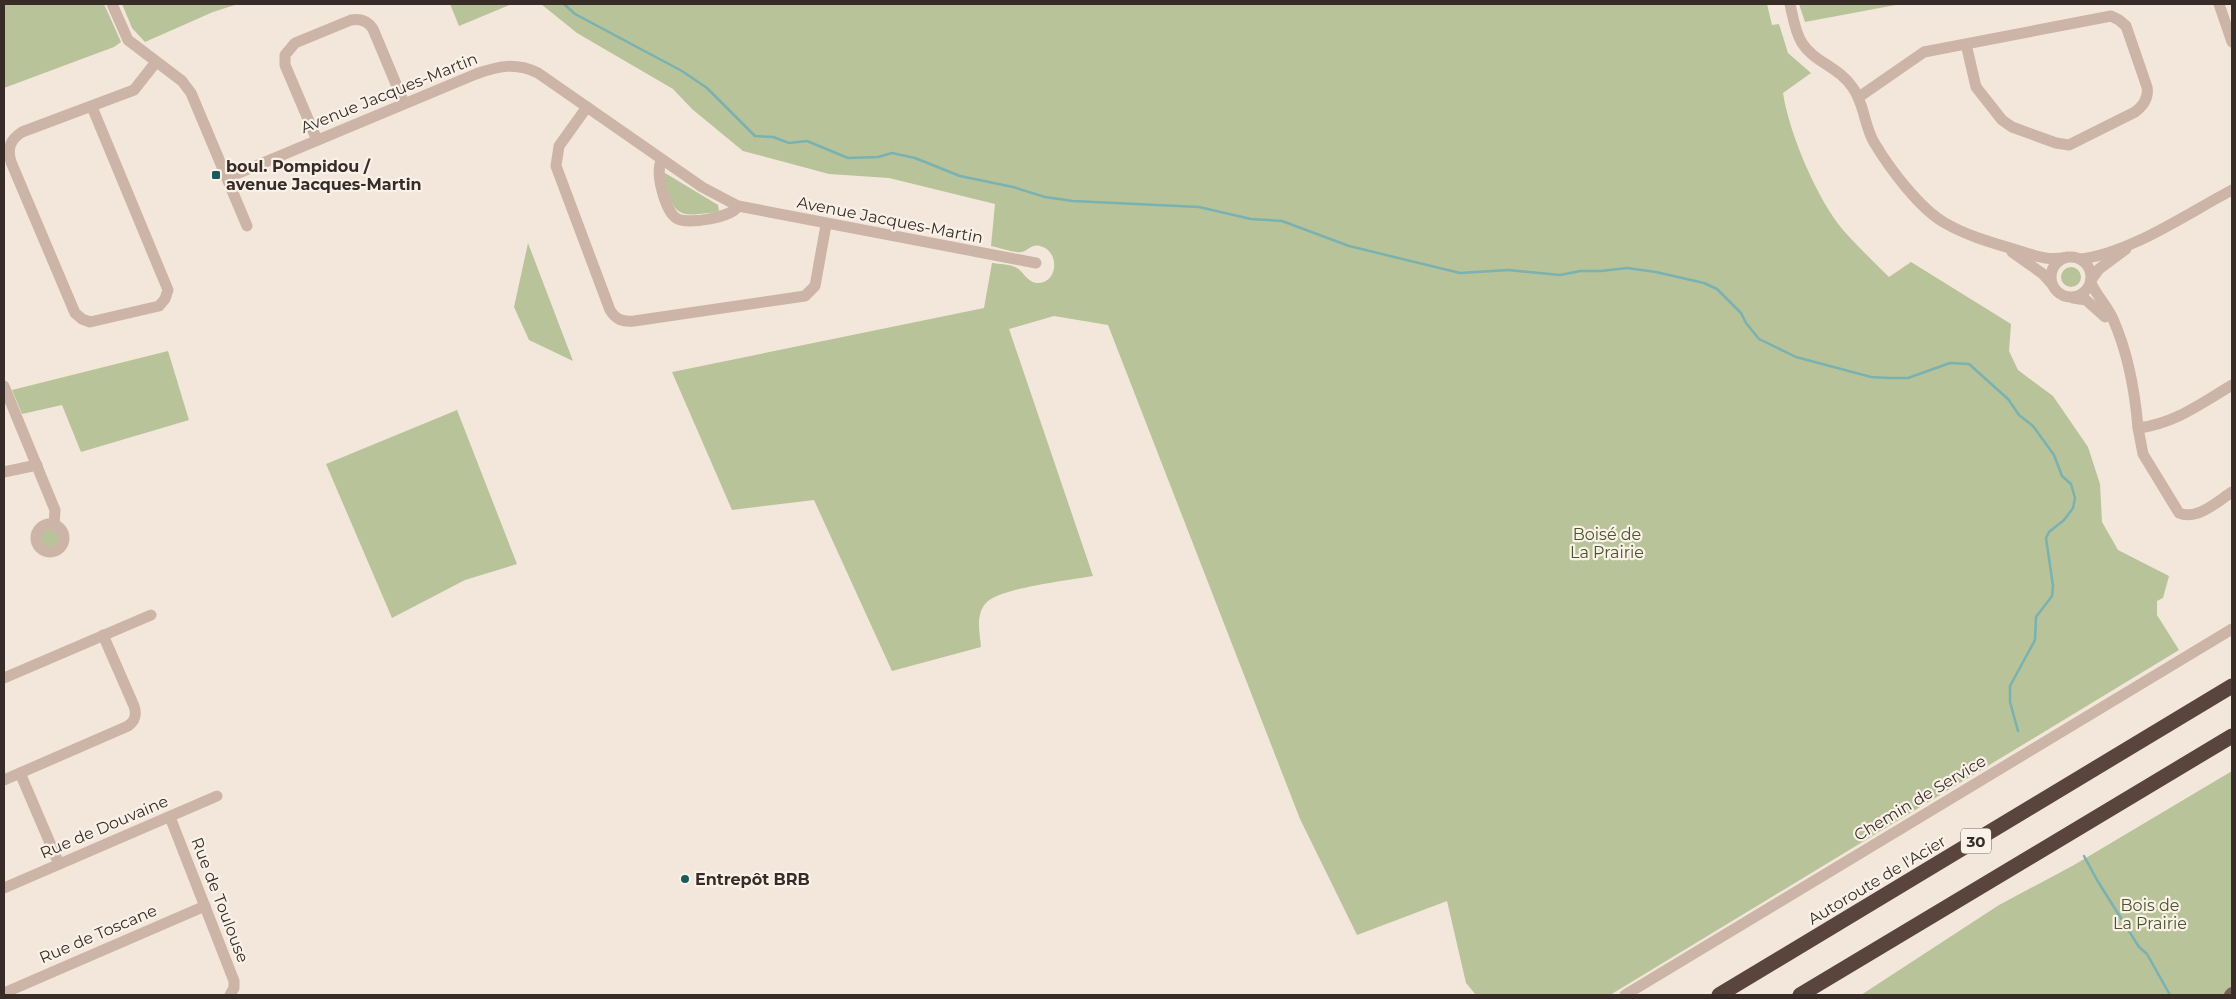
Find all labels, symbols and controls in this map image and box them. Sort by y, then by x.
street label: Avenue Jacques-Martin [298,49,480,137]
place label: boul. Pompidou / avenue Jacques-Martin [226,157,422,194]
marker: boul. Pompidou / avenue Jacques-Martin [210,169,222,181]
street label: Avenue Jacques-Martin [795,193,985,247]
park label: Boisé de La Prairie [1570,525,1644,562]
street label: Chemin de Service [1851,751,1989,845]
street label: Rue de Douvaine [37,791,171,863]
road number: 30 [1961,828,1991,854]
street label: Autoroute de l'Acier [1805,831,1949,929]
street label: Rue de Toulouse [187,835,253,965]
place label: Entrepôt BRB [695,870,810,889]
marker: Entrepôt BRB [679,873,691,885]
park label: Bois de La Prairie [2113,896,2187,933]
street label: Rue de Toscane [36,901,160,967]

